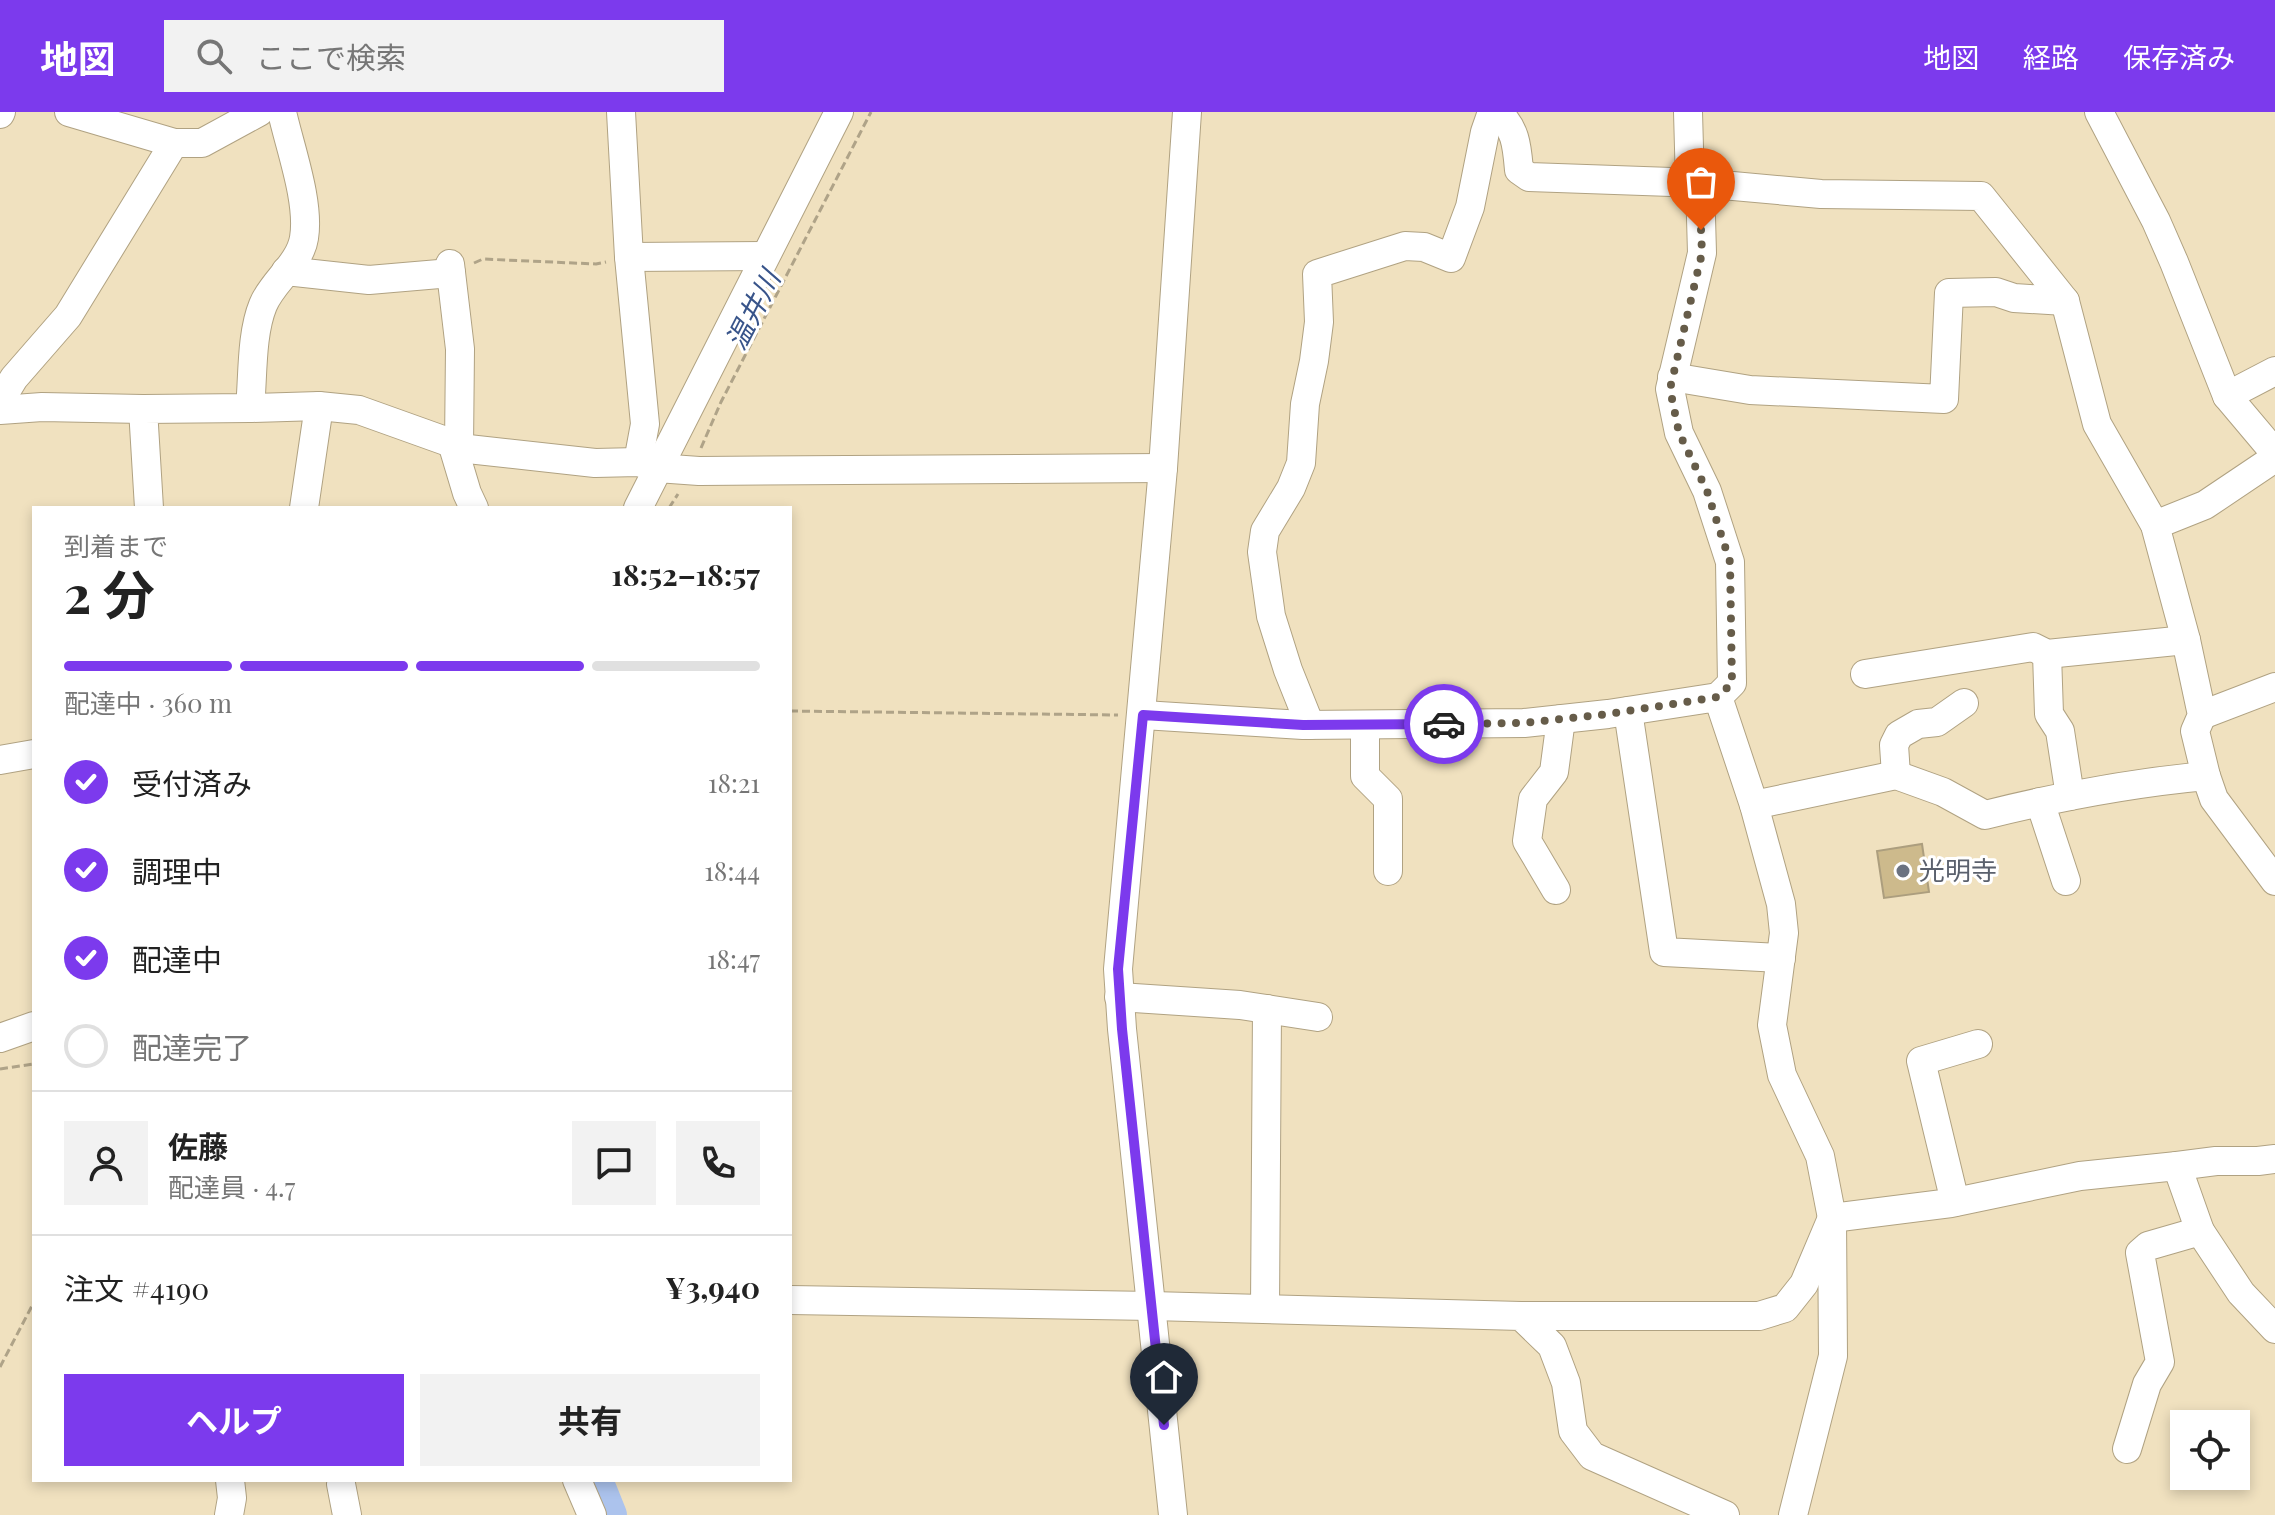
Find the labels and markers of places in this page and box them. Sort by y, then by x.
pin [1667,148,1735,230]
place label: 光明寺 [1919,852,1997,887]
marker: 光明寺 [1894,862,1912,880]
pin [1130,1343,1198,1425]

